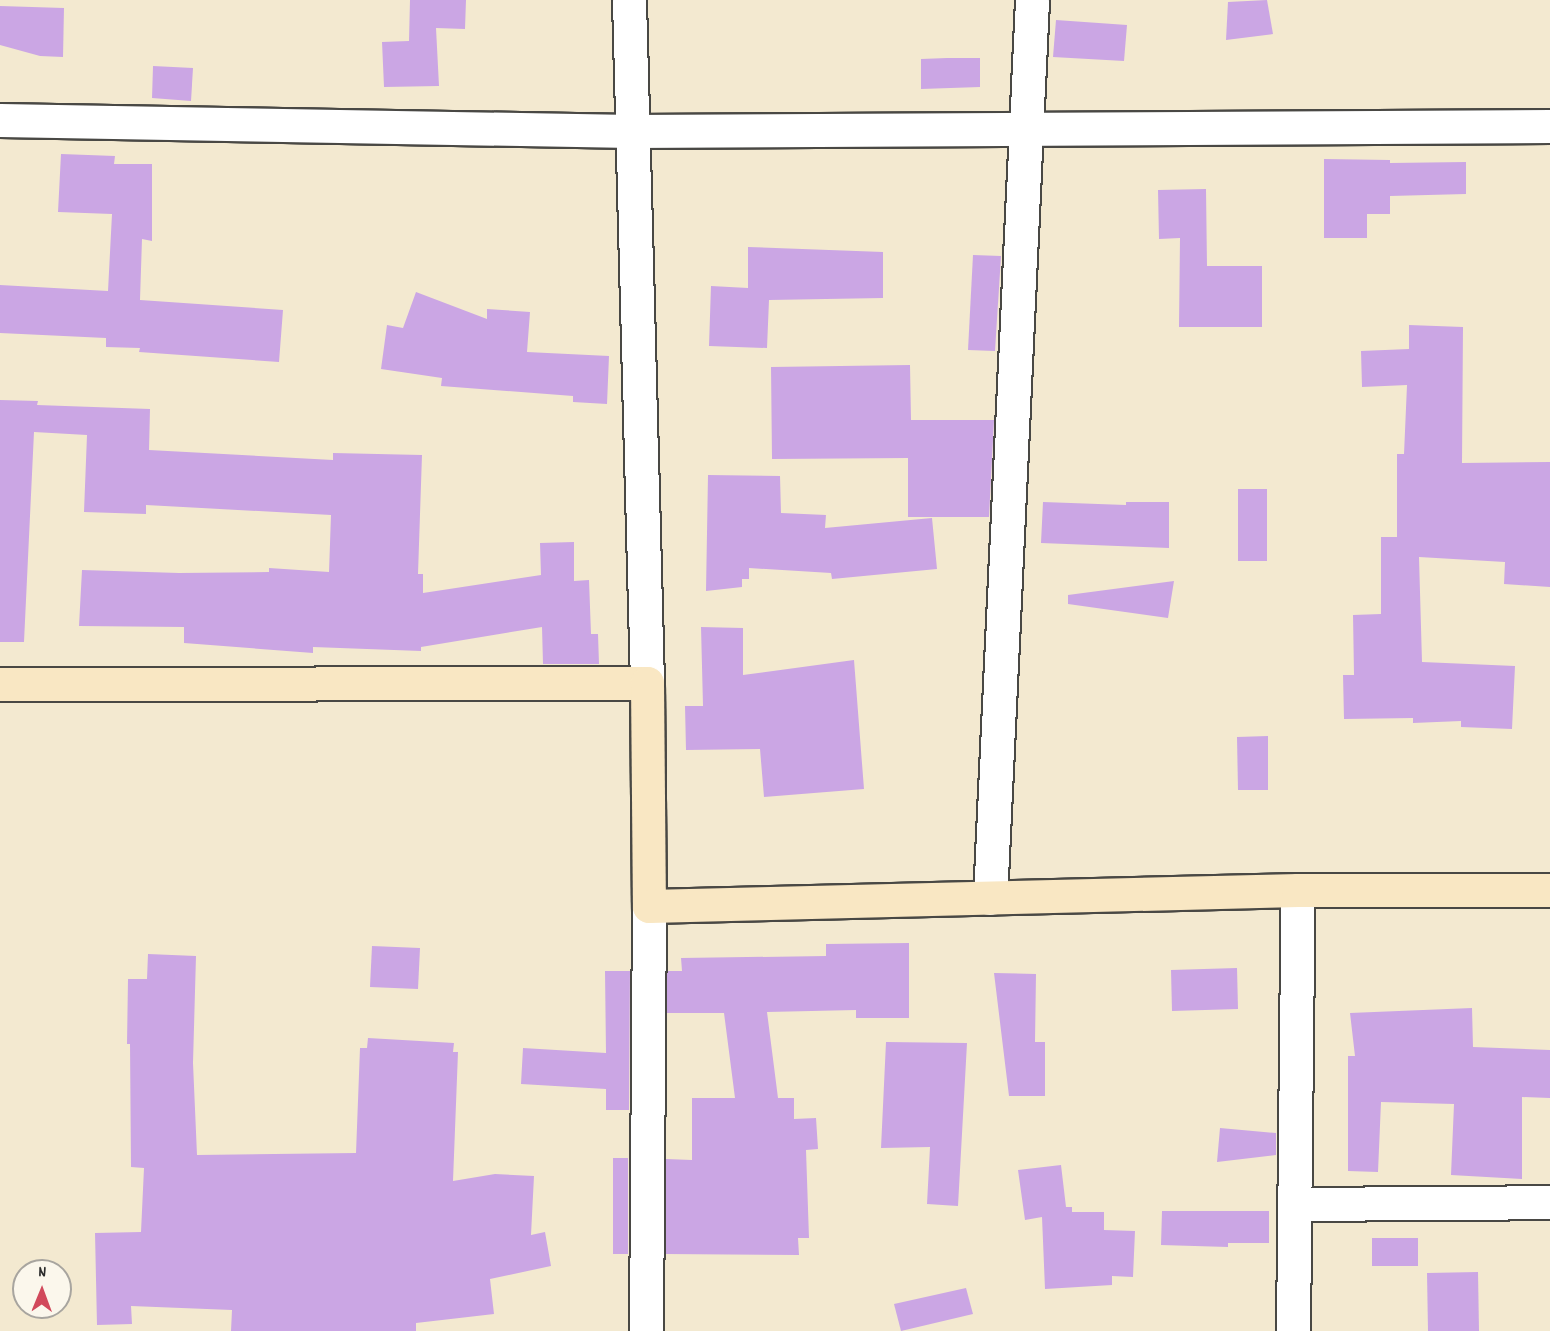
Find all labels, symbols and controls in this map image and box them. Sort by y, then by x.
north arrow [12,1259,72,1319]
text: N [38,1261,46,1284]

